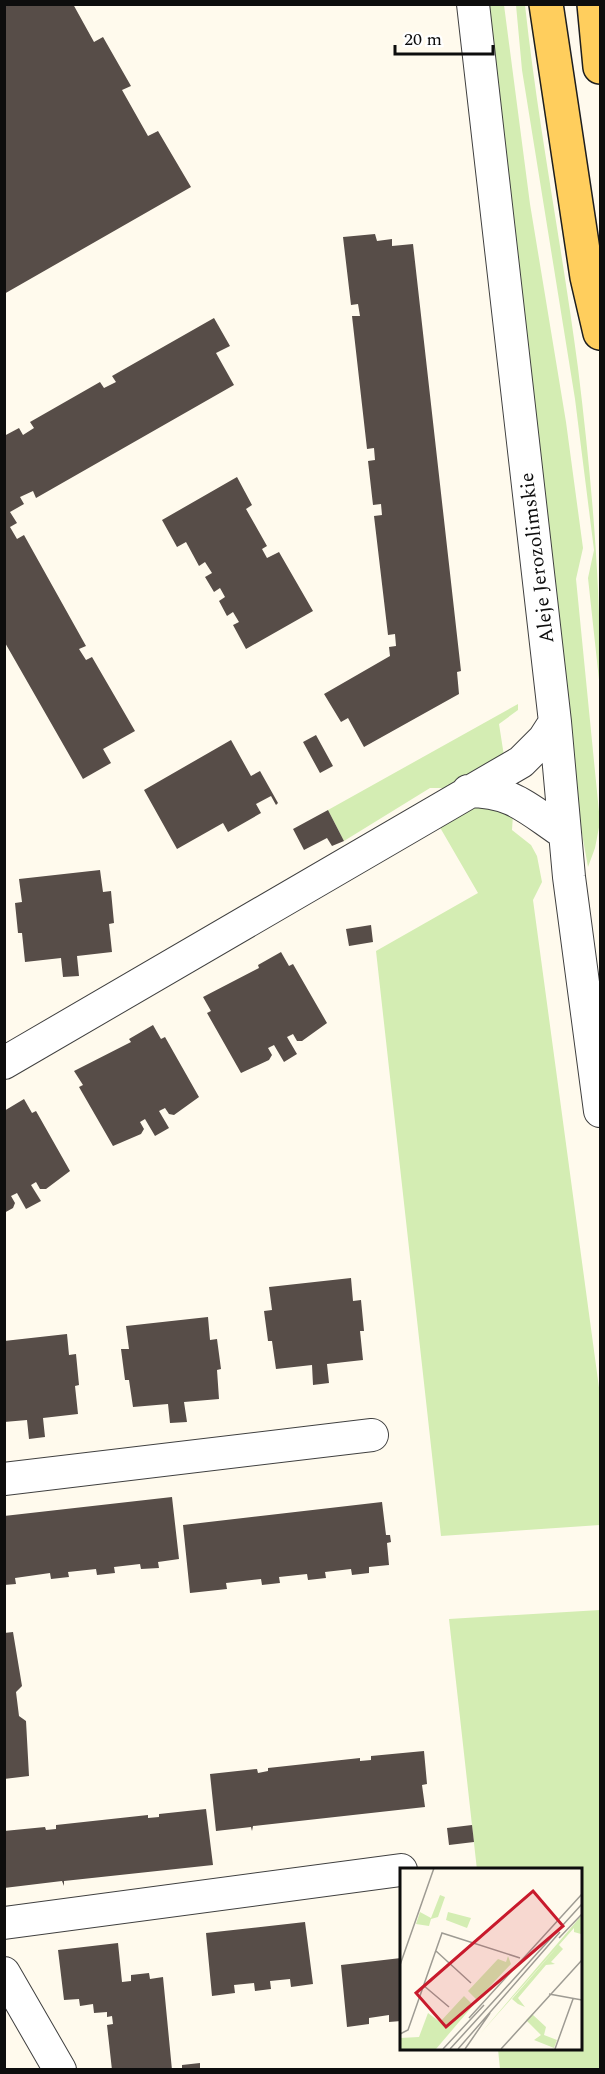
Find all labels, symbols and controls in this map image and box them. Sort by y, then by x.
scale bar [395,18,492,56]
text: 20 m [404,26,442,53]
street label: Aleje Jerozolimskie [512,471,562,645]
inset map [400,1868,581,2050]

